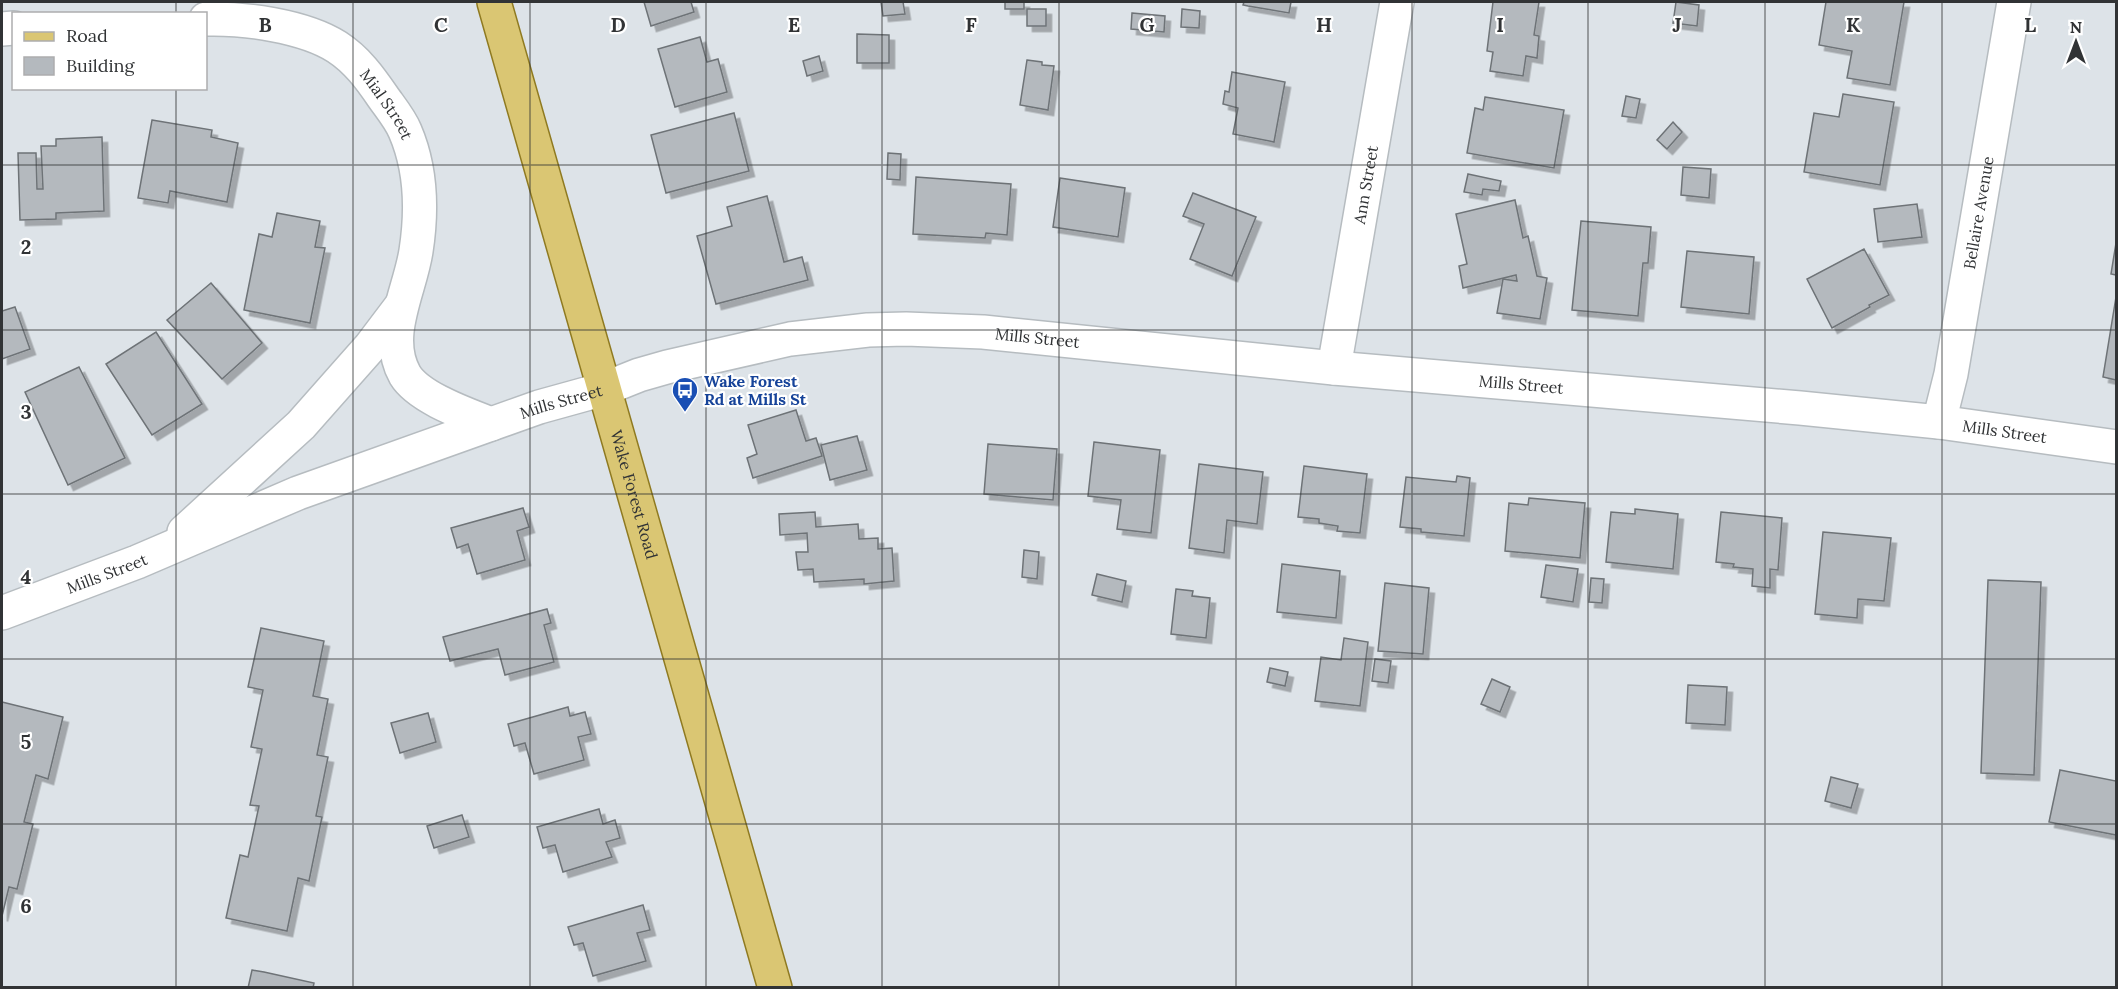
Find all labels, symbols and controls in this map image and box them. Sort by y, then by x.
legend [12,12,207,90]
text: B [258,12,272,37]
text: C [434,12,448,37]
text: D [610,12,626,37]
text: E [788,12,800,37]
text: F [965,12,977,37]
text: G [1139,12,1155,37]
text: H [1316,12,1332,37]
text: I [1496,12,1504,37]
text: J [1672,12,1682,37]
text: K [1846,12,1861,37]
text: L [2024,12,2036,37]
north arrow [2046,12,2106,72]
text: N [2070,17,2082,37]
text: Road [66,24,108,47]
text: Building [66,54,136,77]
street label: Mial Street [356,65,418,143]
street label: Ann Street [1349,143,1382,226]
street label: Bellaire Avenue [1959,154,1998,271]
text: 2 [21,234,31,259]
street label: Mills Street [994,323,1081,352]
street label: Mills Street [1478,370,1565,398]
place label: Wake Forest Rd at Mills St [704,371,807,409]
bus stop icon: Wake Forest Rd at Mills St [670,375,700,413]
street label: Mills Street [517,380,605,423]
text: 3 [20,399,32,424]
street label: Mills Street [1961,415,2049,447]
street label: Wake Forest Road [606,428,662,562]
street label: Mills Street [63,548,151,598]
text: 4 [21,564,32,589]
text: 5 [21,729,32,754]
text: 6 [20,893,32,918]

